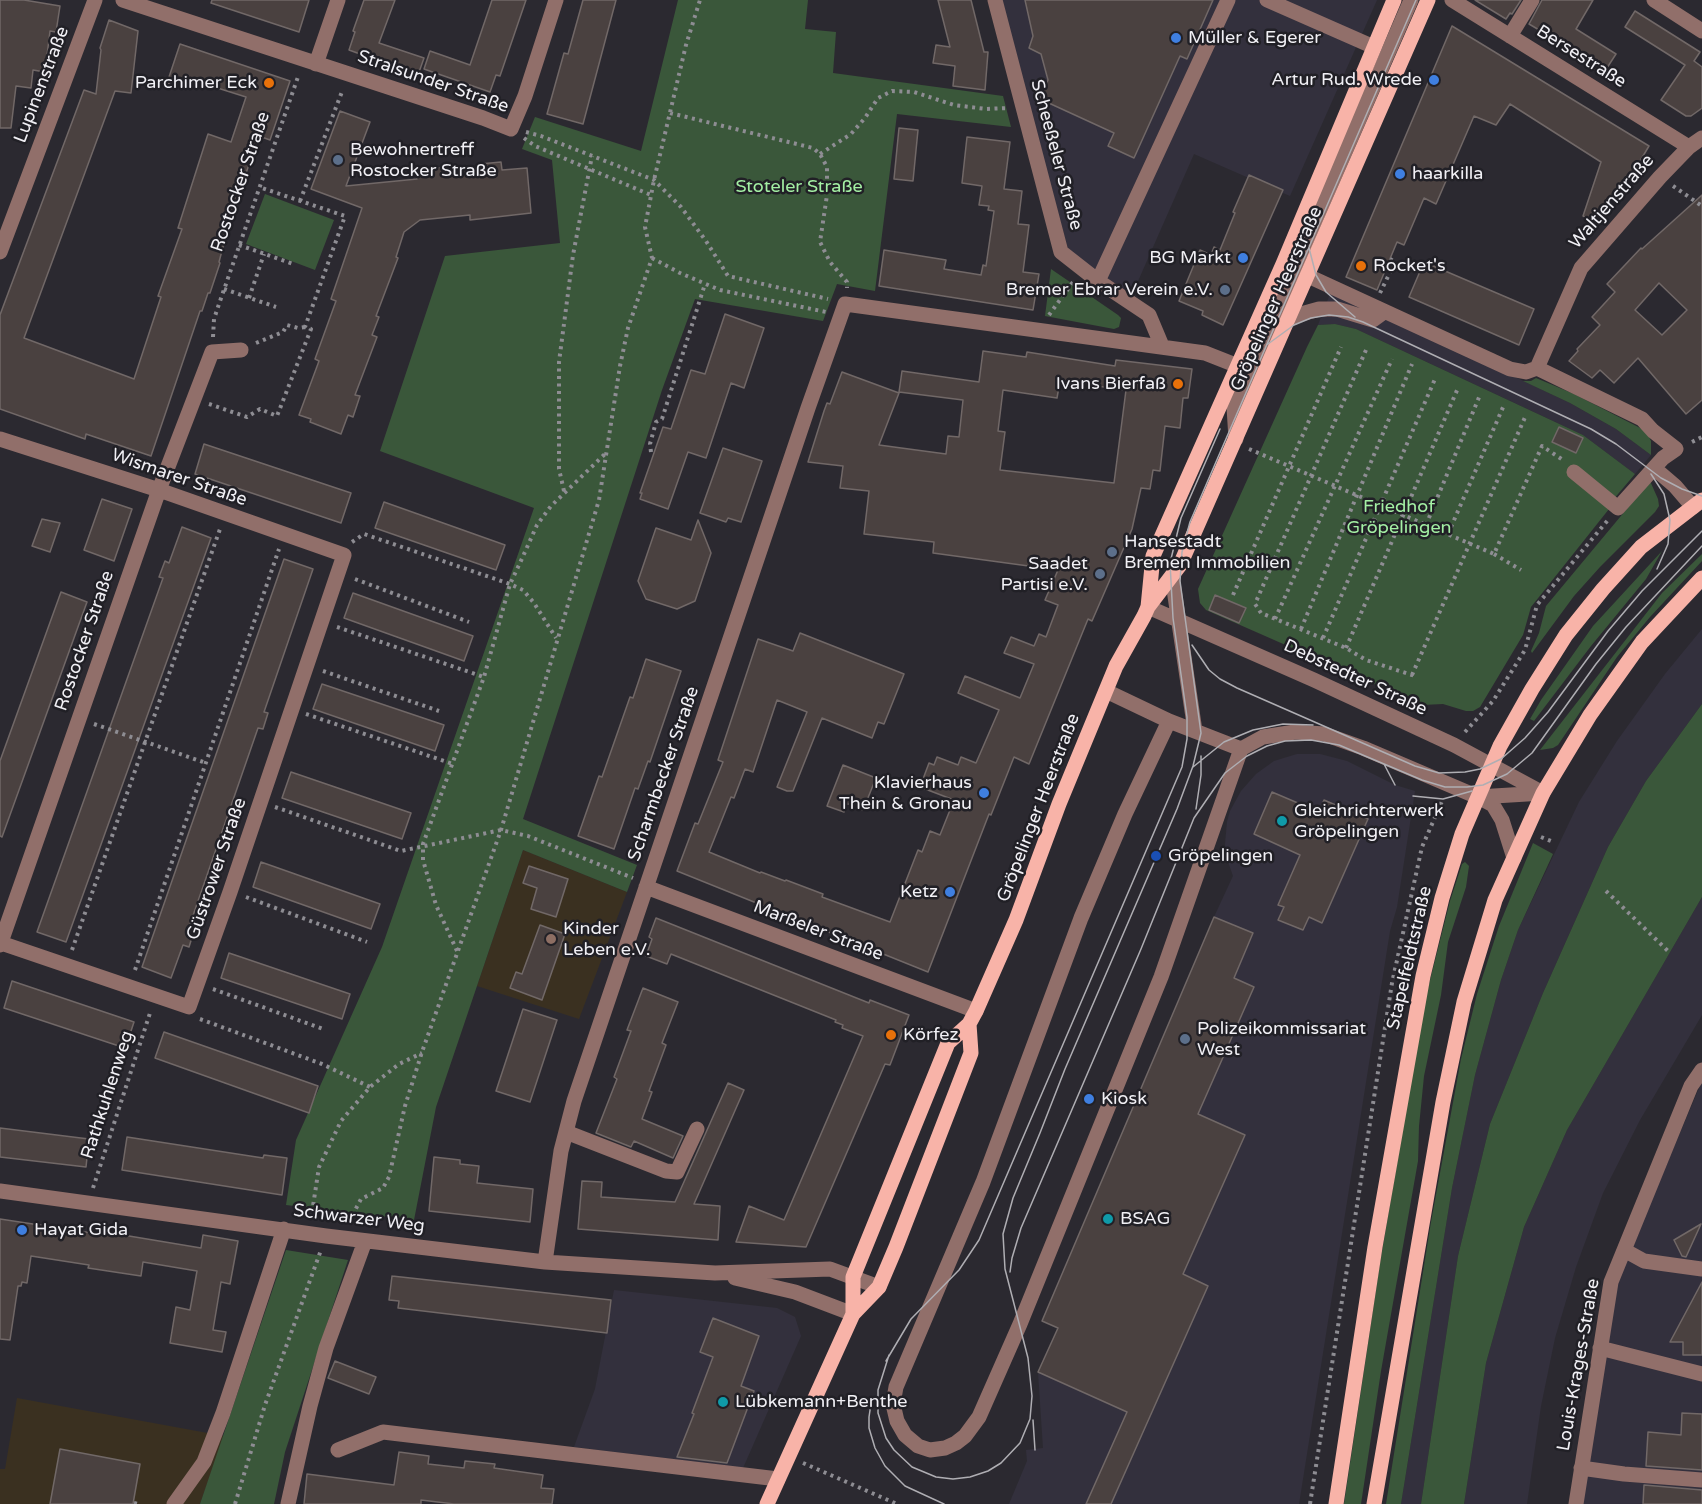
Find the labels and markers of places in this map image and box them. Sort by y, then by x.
place label: Müller & Egerer [1188,27,1321,49]
marker: Müller & Egerer [1169,31,1183,45]
place label: Artur Rud. Wrede [1271,69,1422,91]
place label: Parchimer Eck [135,72,257,94]
marker: Artur Rud. Wrede [1427,73,1441,87]
marker: Parchimer Eck [262,76,276,90]
place label: Bewohnertreff Rostocker Straße [350,139,497,182]
marker: Bewohnertreff Rostocker Straße [331,153,345,167]
place label: haarkilla [1412,163,1483,185]
marker: haarkilla [1393,167,1407,181]
place label: BG Markt [1149,247,1231,269]
marker: BG Markt [1236,251,1250,265]
place label: Rocket's [1373,255,1446,277]
marker: Rocket's [1354,259,1368,273]
place label: Bremer Ebrar Verein e.V. [1006,279,1213,301]
marker: Bremer Ebrar Verein e.V. [1218,283,1232,297]
place label: Ivans Bierfaß [1056,373,1166,395]
marker: Ivans Bierfaß [1171,377,1185,391]
place label: Hansestadt Bremen Immobilien [1124,531,1290,574]
marker: Hansestadt Bremen Immobilien [1105,545,1119,559]
place label: Saadet Partisi e.V. [1001,553,1088,596]
marker: Saadet Partisi e.V. [1093,567,1107,581]
place label: Klavierhaus Thein & Gronau [839,772,972,814]
marker: Klavierhaus Thein & Gronau [977,786,991,800]
place label: Gleichrichterwerk Gröpelingen [1294,800,1444,842]
marker: Gleichrichterwerk Gröpelingen [1275,814,1289,828]
place label: Gröpelingen [1168,845,1273,867]
marker: Gröpelingen [1149,849,1163,863]
place label: Ketz [900,881,938,903]
marker: Ketz [943,885,957,899]
place label: Kinder Leben e.V. [563,918,650,960]
marker: Kinder Leben e.V. [544,932,558,946]
place label: Polizeikommissariat West [1197,1018,1366,1060]
place label: Körfez [903,1024,958,1046]
marker: Körfez [884,1028,898,1042]
marker: Polizeikommissariat West [1178,1032,1192,1046]
place label: Kiosk [1101,1088,1147,1110]
marker: Kiosk [1082,1092,1096,1106]
place label: BSAG [1120,1208,1170,1230]
marker: BSAG [1101,1212,1115,1226]
place label: Hayat Gida [34,1219,128,1241]
marker: Hayat Gida [15,1223,29,1237]
place label: Lübkemann+Benthe [735,1391,908,1413]
marker: Lübkemann+Benthe [716,1395,730,1409]

